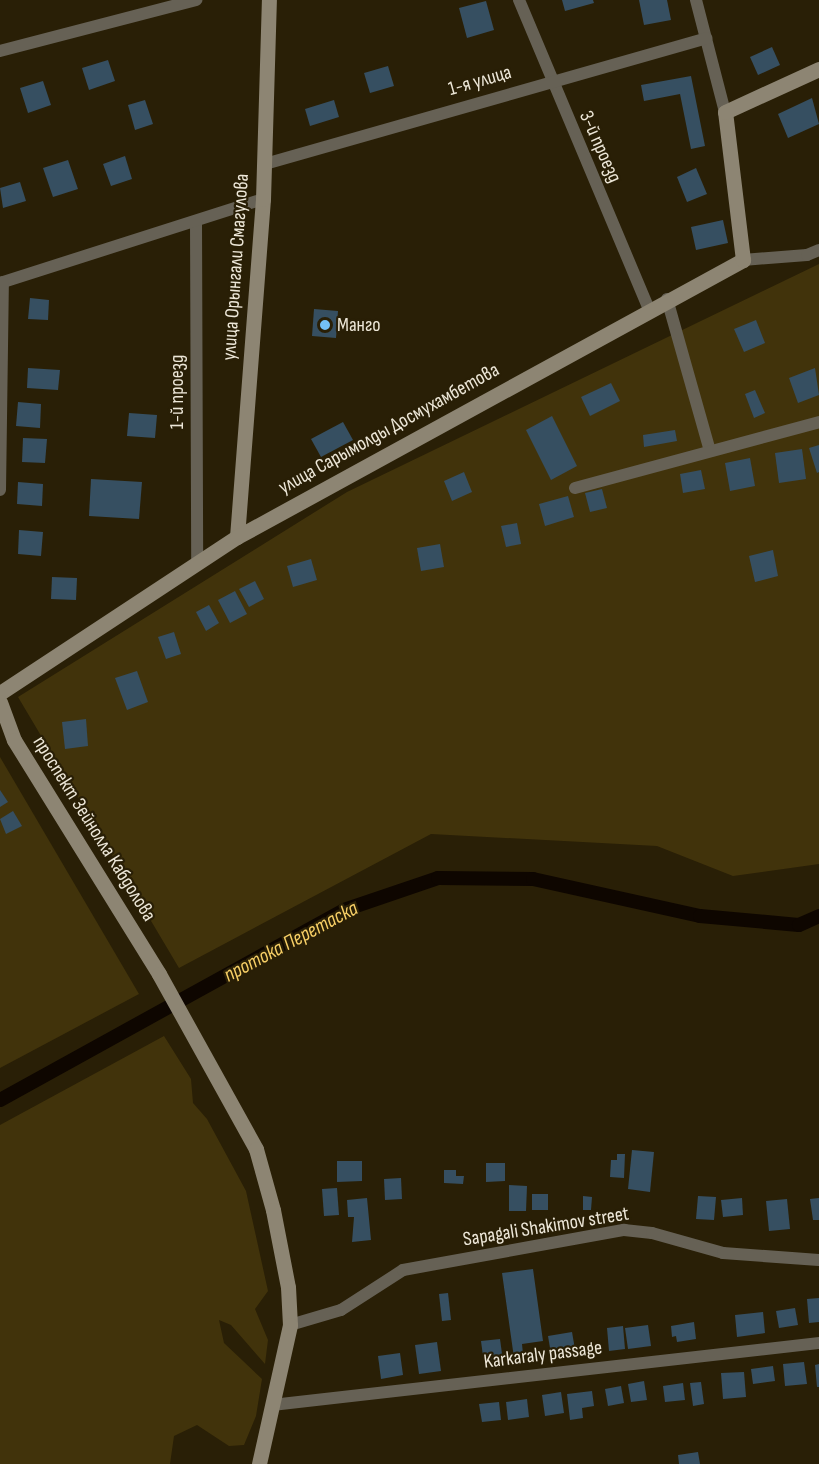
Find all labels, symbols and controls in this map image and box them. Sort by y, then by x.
street label: 1-я улица [446,61,514,101]
street label: 3-й проезд [574,107,626,187]
street label: улица Орынгали Смагулова [218,173,254,361]
place label: Манго [337,313,381,337]
marker: Манго [318,318,332,332]
street label: 1-й проезд [165,355,189,429]
street label: улица Сарымолды Досмухамбетова [274,358,504,500]
street label: проспект Зейнолла Кабдолова [27,732,161,926]
water label: протока Перетаска [220,896,362,988]
street label: Sapagali Shakimov street [461,1202,631,1252]
street label: Karkaraly passage [482,1336,604,1374]

